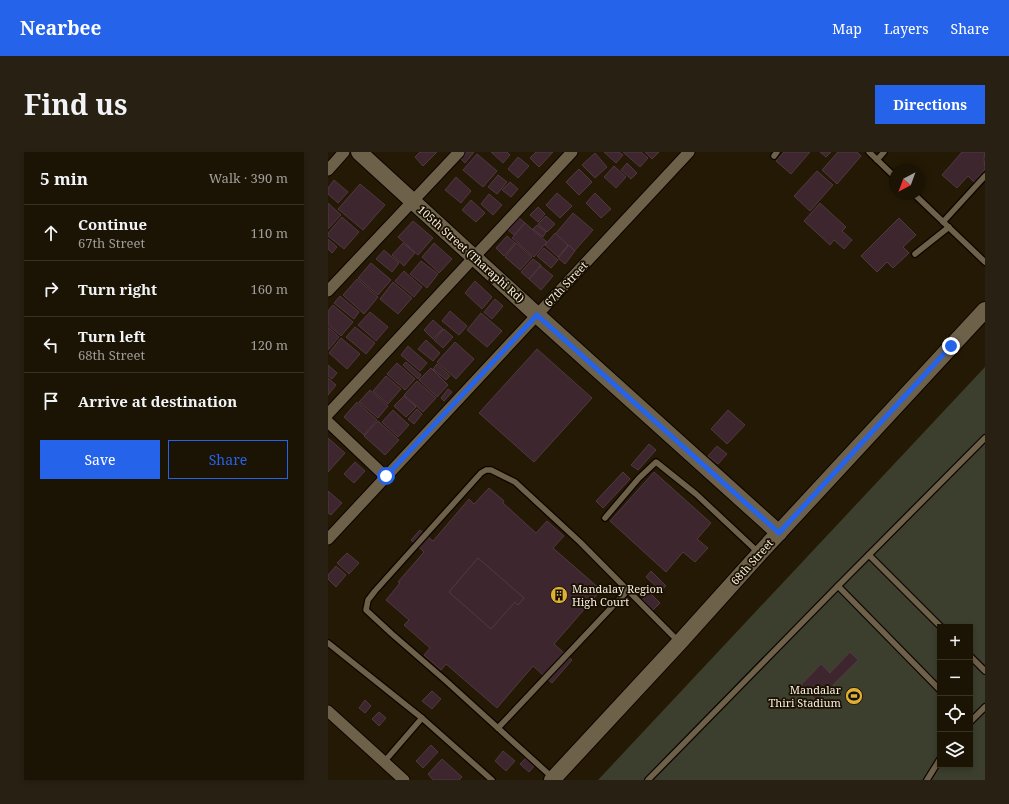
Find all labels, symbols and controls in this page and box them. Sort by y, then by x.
text: Nearbee [20,15,101,41]
text: Map [832,19,862,38]
text: Layers [884,19,929,38]
text: Share [951,19,989,38]
text: Find us [24,85,128,123]
button: Directions [875,85,985,124]
north arrow [889,164,925,200]
text: 5 min [40,167,88,190]
text: Walk · 390 m [209,169,288,187]
street label: 105th Street (Tharaphi Rd) [415,202,528,306]
text: Continue [78,214,147,234]
icon: ahead [40,222,62,244]
text: 110 m [251,224,288,242]
text: 67th Street [78,234,145,252]
street label: 67th Street [541,258,591,310]
icon: right [40,278,62,300]
text: Turn right [78,279,157,299]
text: 160 m [251,280,288,298]
text: Turn left [78,326,146,346]
icon: left [40,334,62,356]
text: 120 m [251,336,288,354]
route end [942,337,960,355]
text: 68th Street [78,346,145,364]
icon: arrive [40,390,62,412]
text: Arrive at destination [78,391,237,411]
button: Save [40,440,160,479]
button: Share [168,440,288,479]
route start [377,467,395,485]
street label: 68th Street [727,535,776,588]
place label: Mandalay Region High Court [572,581,663,609]
building icon: Mandalay Region High Court [549,585,569,605]
map controls [937,624,973,768]
button: + [937,624,973,660]
button: − [937,660,973,696]
place label: Mandalar Thiri Stadium [768,682,842,710]
sports icon: Mandalar Thiri Stadium [844,686,864,706]
button: locate [937,696,973,732]
button: layers [937,732,973,768]

